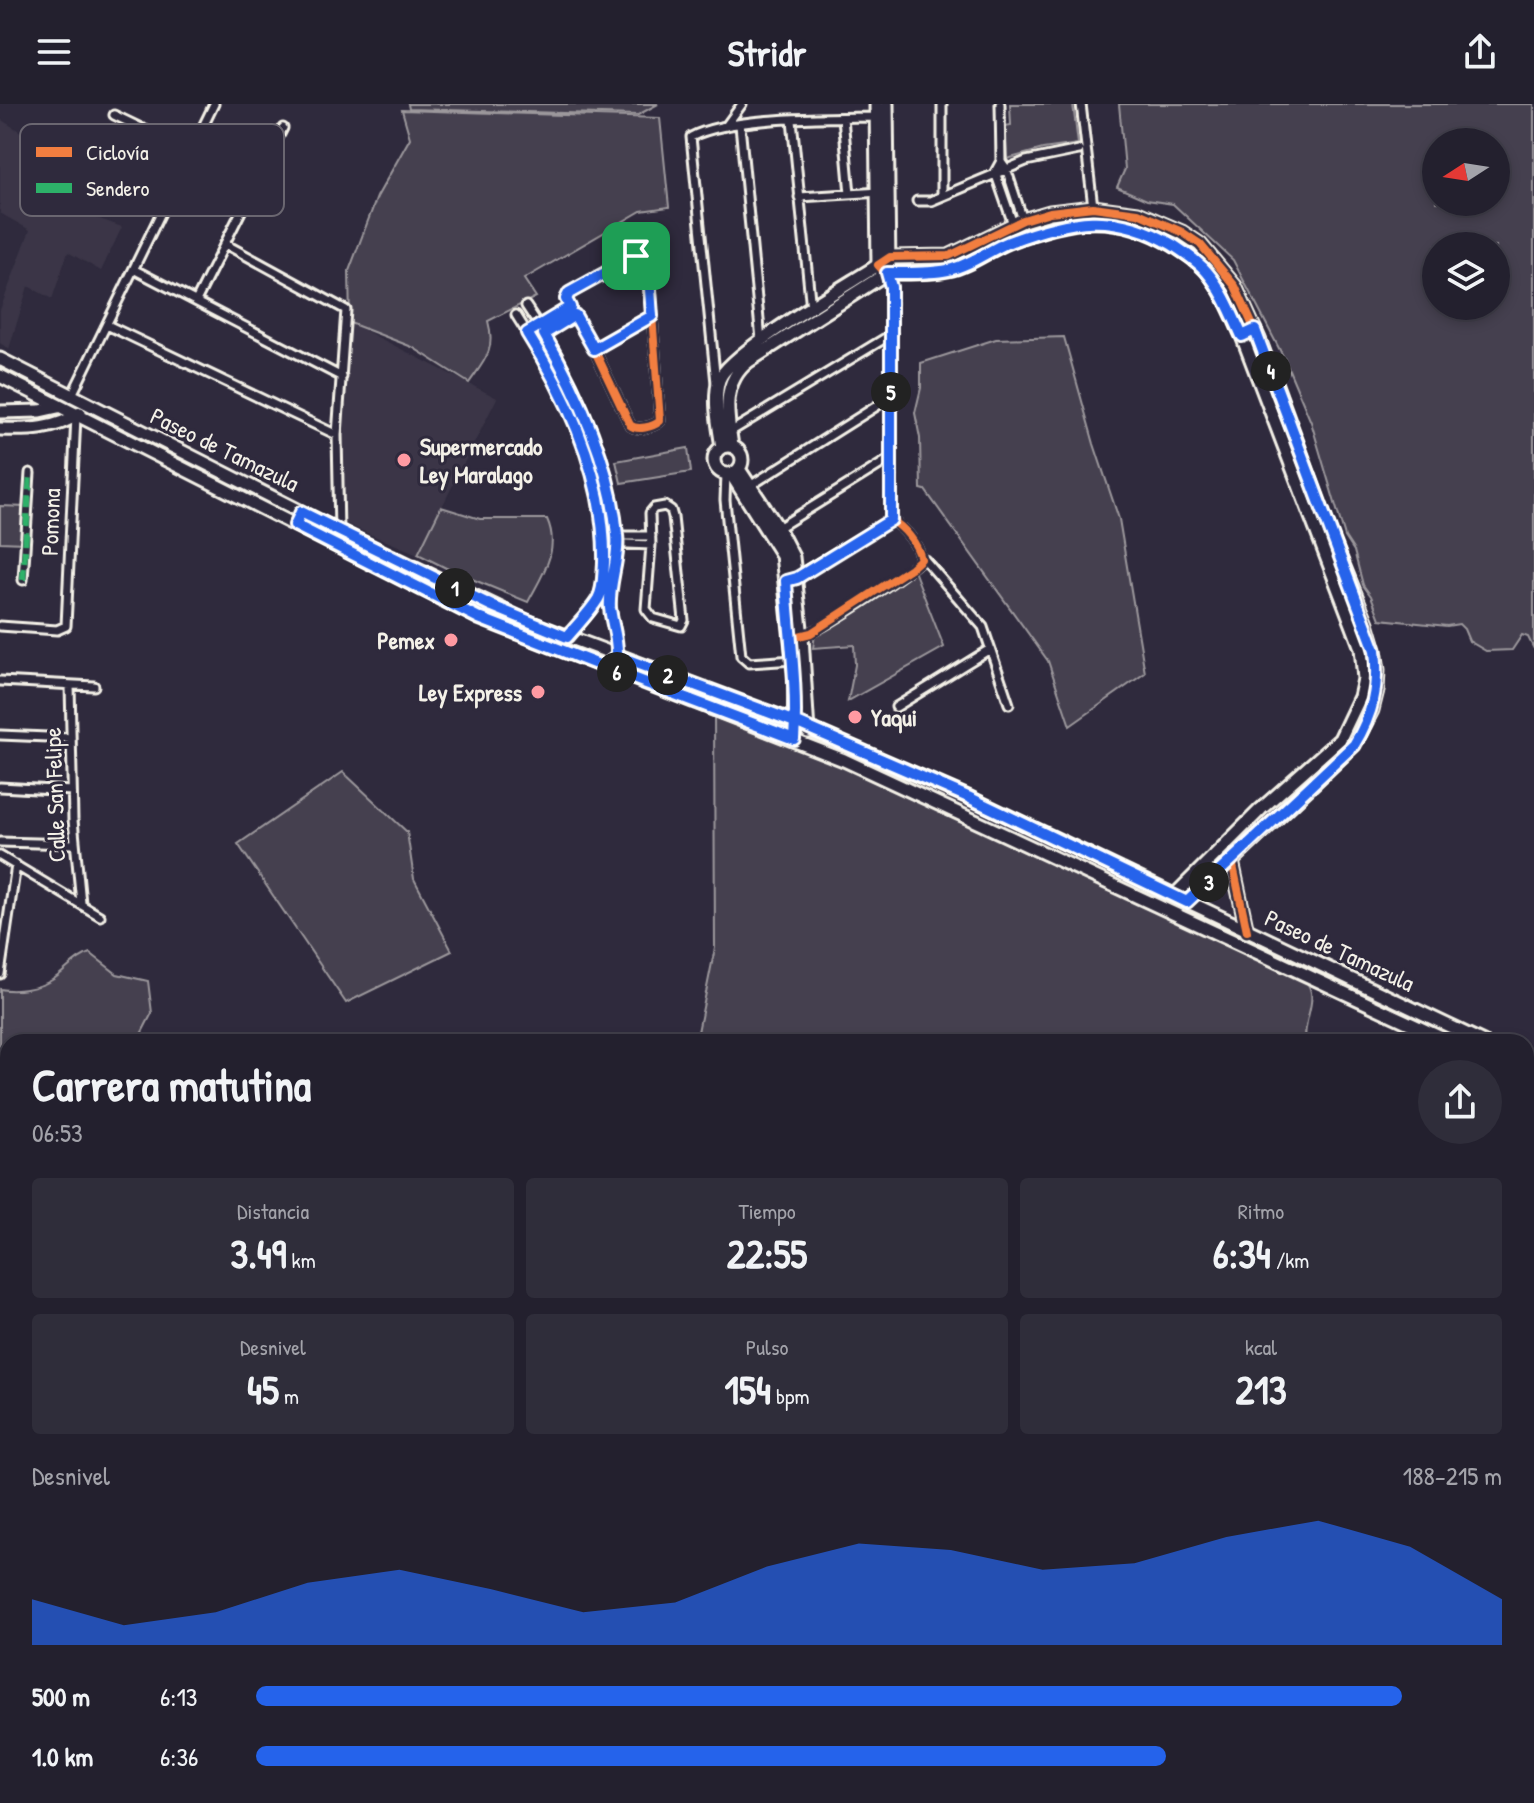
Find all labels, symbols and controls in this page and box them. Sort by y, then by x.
text: Stridr [728,28,806,77]
icon: menu [32,30,76,74]
icon: share [1458,30,1502,74]
legend [20,124,284,216]
north arrow [1422,128,1510,216]
map controls [1422,128,1510,320]
text: Ciclovía [86,137,149,167]
text: Sendero [86,173,150,203]
pin [602,222,670,290]
button: layers [1422,232,1510,320]
icon: arrive [614,234,658,278]
pin: 4 [1251,351,1291,391]
text: 4 [1267,356,1275,386]
pin: 5 [871,372,911,412]
text: 5 [886,377,896,407]
street label: Paseo de Tamazula [145,399,305,499]
place label: Supermercado Ley Maralago [420,430,543,491]
marker: Supermercado Ley Maralago [395,451,413,469]
street label: Pomona [33,488,67,556]
pin: 1 [435,568,475,608]
text: 1 [451,573,459,603]
place label: Pemex [377,624,435,656]
marker: Pemex [442,631,460,649]
pin: 6 [597,652,637,692]
pin: 2 [648,655,688,695]
text: 6 [613,657,621,687]
text: 2 [663,660,673,690]
place label: Ley Express [419,676,522,709]
marker: Ley Express [529,683,547,701]
place label: Yaqui [871,701,917,734]
marker: Yaqui [846,708,864,726]
street label: Calle San Felipe [36,727,72,863]
pin: 3 [1189,862,1229,902]
text: 3 [1204,867,1214,897]
street label: Paseo de Tamazula [1260,901,1420,999]
text: Carrera matutina [32,1055,311,1115]
button: share [1418,1060,1502,1144]
text: 06:53 [32,1115,83,1150]
text: Distancia [237,1196,309,1226]
text: Tiempo [738,1196,796,1226]
text: Ritmo [1238,1196,1284,1226]
text: 3.49 [230,1226,287,1280]
text: 22:55 [727,1226,807,1280]
text: 6:34 [1213,1226,1271,1280]
text: km [287,1245,316,1275]
text: /km [1271,1245,1309,1275]
text: Desnivel [240,1332,306,1362]
text: Pulso [746,1332,788,1362]
text: kcal [1245,1332,1277,1362]
text: 45 [247,1362,279,1416]
text: 154 [725,1362,771,1416]
text: 213 [1235,1362,1287,1416]
text: m [279,1381,299,1411]
text: bpm [771,1381,809,1411]
text: Desnivel [32,1458,110,1493]
text: 188–215 m [1403,1458,1502,1493]
text: 500 m [32,1679,90,1714]
text: 6:13 [160,1679,198,1714]
text: 1.0 km [32,1739,93,1774]
text: 6:36 [160,1739,198,1774]

